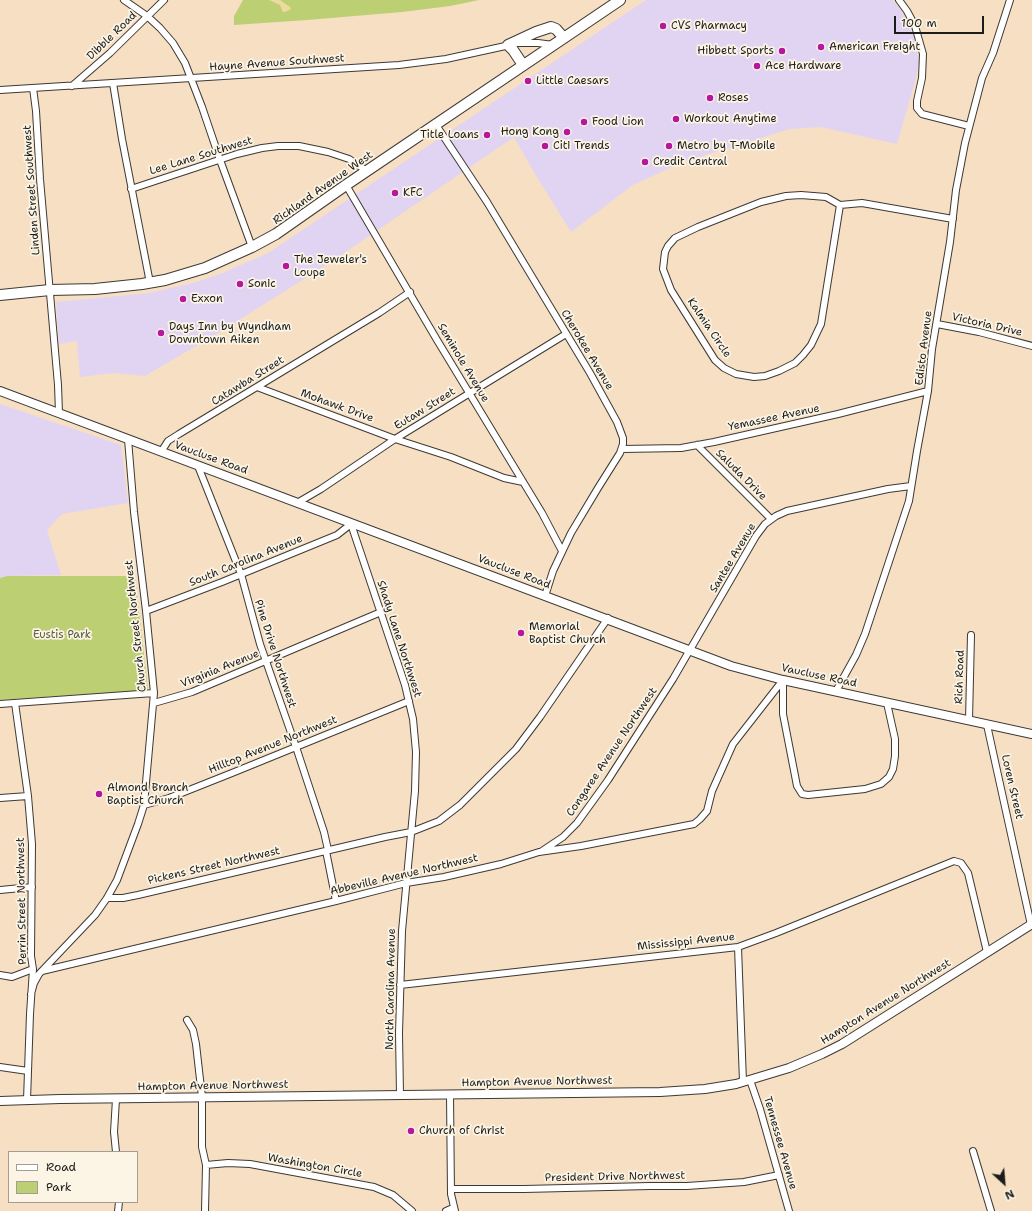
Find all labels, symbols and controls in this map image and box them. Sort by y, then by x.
scale bar [896,8,986,34]
street label: Dibble Road [84,9,140,63]
text: 100 m [901,15,937,31]
place label: CVS Pharmacy [671,19,747,33]
marker: CVS Pharmacy [658,21,668,31]
place label: American Freight [829,40,920,54]
marker: American Freight [816,42,826,52]
place label: Hibbett Sports [697,44,774,58]
marker: Hibbett Sports [777,46,787,56]
street label: Hayne Avenue Southwest [209,52,345,74]
place label: Ace Hardware [765,59,841,73]
marker: Ace Hardware [752,61,762,71]
place label: Little Caesars [536,74,609,88]
marker: Little Caesars [523,76,533,86]
place label: Roses [718,91,749,105]
marker: Roses [705,93,715,103]
place label: Workout Anytime [684,112,777,126]
marker: Workout Anytime [671,114,681,124]
place label: Food Lion [592,115,644,129]
marker: Food Lion [579,117,589,127]
street label: Linden Street Southwest [21,124,43,256]
place label: Hong Kong [501,125,559,139]
marker: Hong Kong [562,127,572,137]
place label: Title Loans [420,128,479,142]
marker: Title Loans [482,130,492,140]
street label: Lee Lane Southwest [148,134,254,178]
place label: Citi Trends [553,139,610,153]
place label: Metro by T-Mobile [677,139,776,153]
marker: Citi Trends [540,141,550,151]
marker: Metro by T-Mobile [664,141,674,151]
street label: Richland Avenue West [270,148,376,228]
place label: Credit Central [653,155,727,169]
marker: Credit Central [640,157,650,167]
place label: KFC [403,186,423,200]
marker: KFC [390,188,400,198]
place label: The Jeweler's Loupe [294,253,367,279]
marker: The Jeweler's Loupe [281,261,291,271]
place label: Sonic [248,277,276,291]
marker: Sonic [235,279,245,289]
place label: Exxon [191,292,223,306]
marker: Exxon [178,294,188,304]
street label: Kalmia Circle [684,296,734,360]
street label: Cherokee Avenue [558,307,616,393]
street label: Edisto Avenue [913,310,935,386]
street label: Victoria Drive [950,310,1024,340]
place label: Days Inn by Wyndham Downtown Aiken [169,320,291,346]
street label: Seminole Avenue [434,321,492,405]
marker: Days Inn by Wyndham Downtown Aiken [156,328,166,338]
street label: Catawba Street [209,353,287,409]
street label: Eutaw Street [392,385,458,433]
street label: Mohawk Drive [299,387,375,425]
street label: Yemassee Avenue [727,402,821,434]
street label: Vaucluse Road [173,439,249,477]
street label: Saluda Drive [713,447,769,503]
street label: Santee Avenue [707,521,759,595]
street label: South Carolina Avenue [187,532,305,590]
street label: Vaucluse Road [476,552,552,592]
street label: Church Street Northwest [123,559,149,693]
street label: Shady Lane Northwest [374,579,424,699]
street label: Pine Drive Northwest [251,598,299,710]
place label: Memorial Baptist Church [529,620,606,646]
park label: Eustis Park [33,628,91,642]
marker: Memorial Baptist Church [516,628,526,638]
street label: Virginia Avenue [179,647,261,691]
street label: Rich Road [952,650,968,704]
street label: Vaucluse Road [780,662,858,690]
street label: Congaree Avenue Northwest [564,685,660,819]
street label: Hilltop Avenue Northwest [207,713,339,777]
street label: Loren Street [998,753,1026,821]
place label: Almond Branch Baptist Church [107,781,188,807]
marker: Almond Branch Baptist Church [94,789,104,799]
street label: Perrin Street Northwest [14,837,30,965]
street label: Pickens Street Northwest [147,844,281,888]
street label: Abbeville Avenue Northwest [329,852,479,898]
street label: North Carolina Avenue [383,928,399,1050]
street label: Mississippi Avenue [636,930,736,954]
street label: Hampton Avenue Northwest [819,956,953,1048]
street label: Hampton Avenue Northwest [461,1074,613,1090]
street label: Hampton Avenue Northwest [137,1078,289,1094]
street label: Tennessee Avenue [760,1095,800,1191]
place label: Church of Christ [419,1124,505,1138]
marker: Church of Christ [406,1126,416,1136]
legend [8,1151,138,1203]
street label: Washington Circle [267,1151,363,1181]
text: Road [46,1159,76,1175]
north arrow [984,1163,1024,1203]
street label: President Drive Northwest [545,1169,685,1185]
text: Park [46,1179,72,1195]
text: N [1002,1186,1017,1203]

